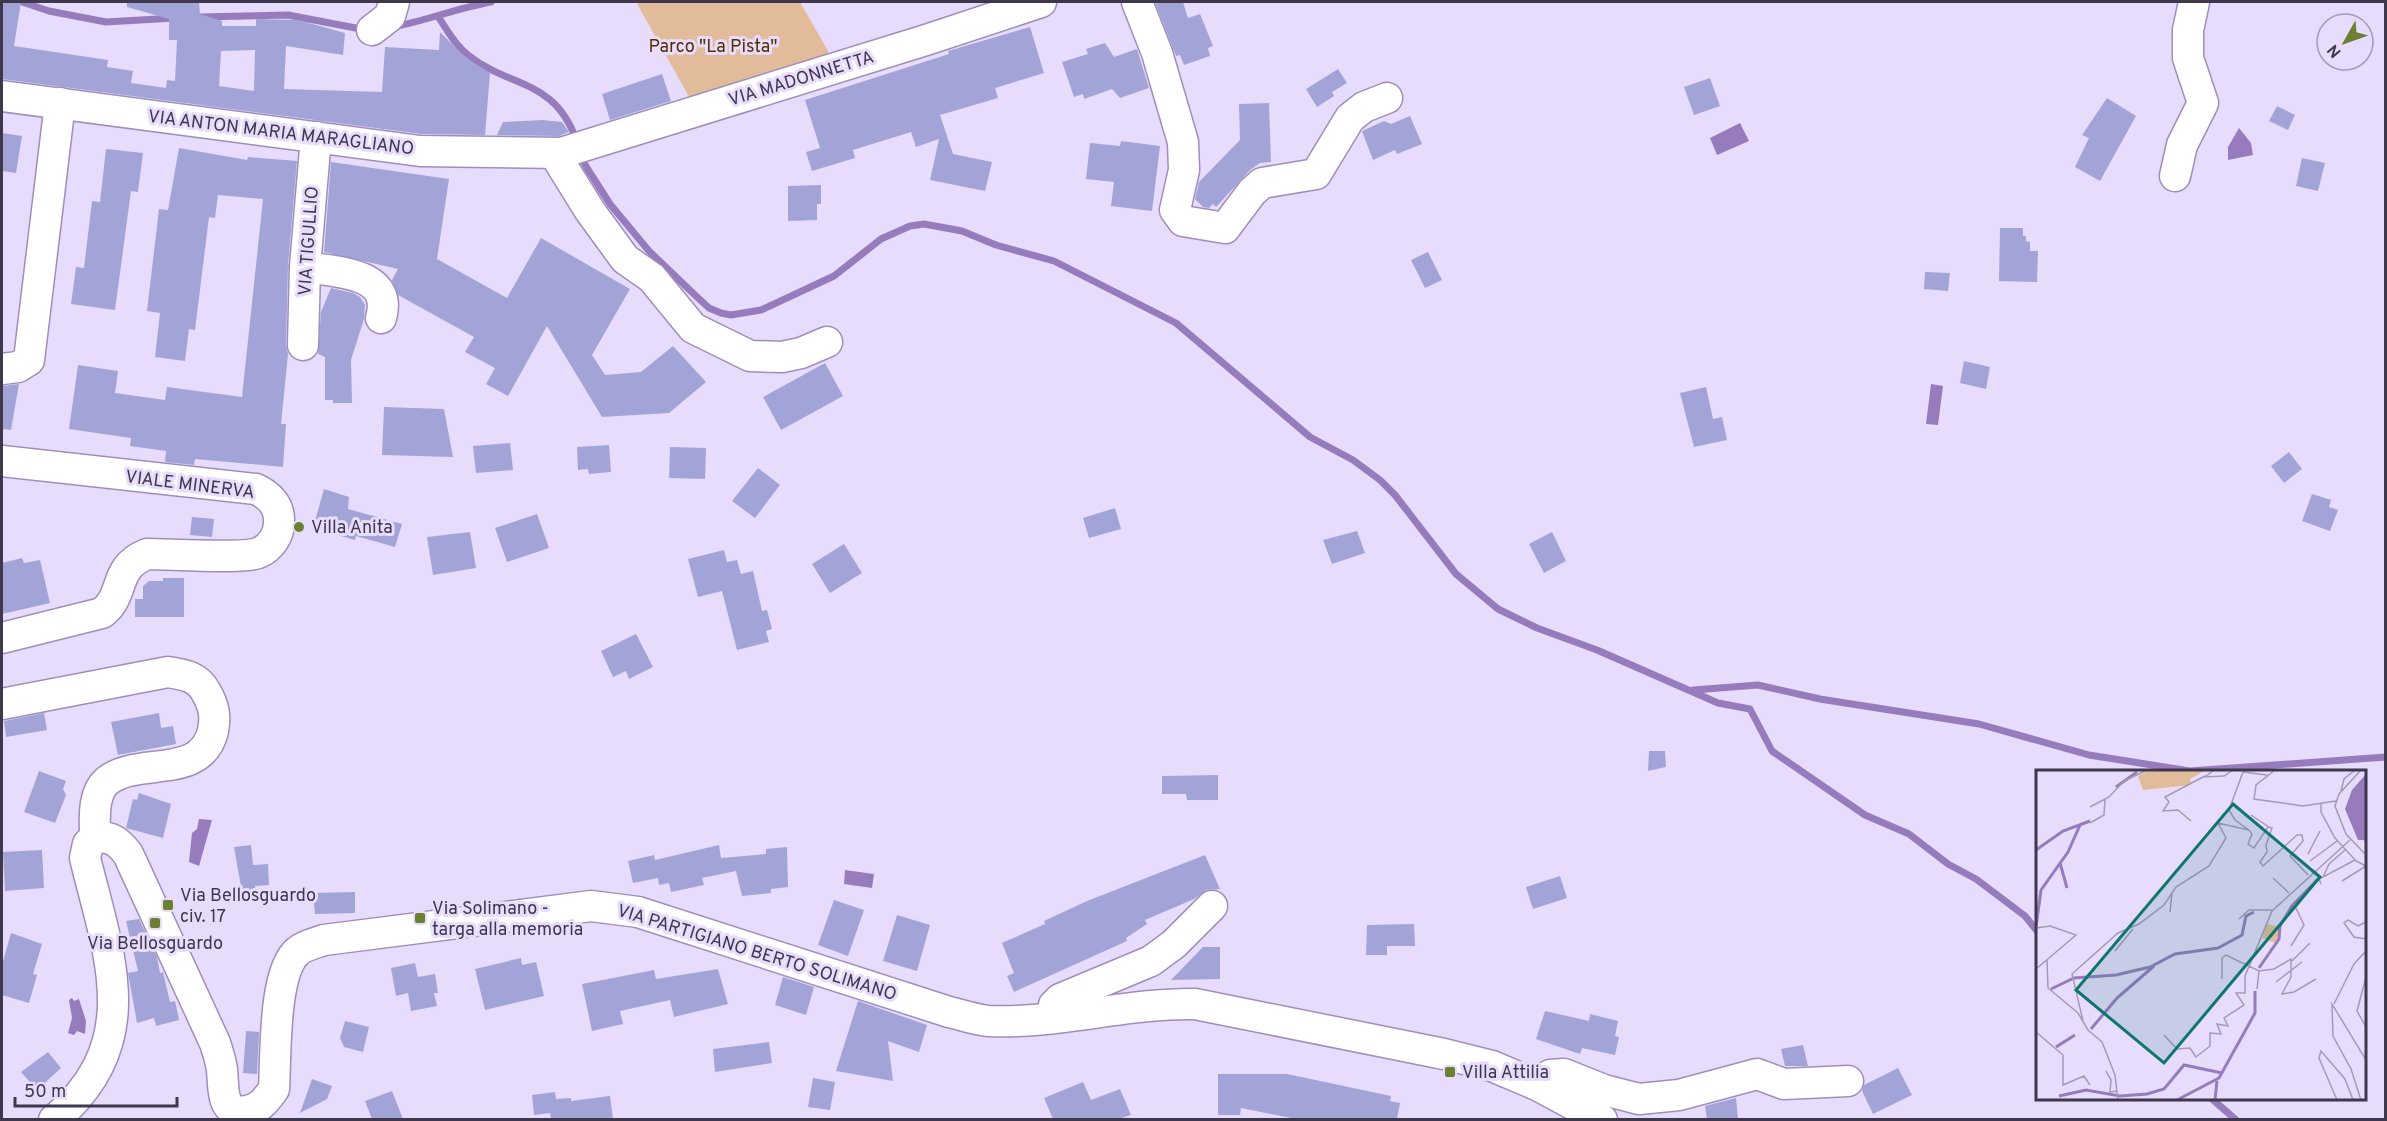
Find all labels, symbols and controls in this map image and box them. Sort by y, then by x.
north arrow [2315,12,2375,72]
park label: Parco "La Pista" [648,36,778,59]
text: N [2324,40,2346,61]
street label: VIA MADONNETTA [726,46,877,112]
street label: VIA ANTON MARIA MARAGLIANO [146,106,415,161]
street label: VIA TIGULLIO [294,185,325,297]
street label: VIALE MINERVA [124,466,256,505]
place label: Villa Anita [311,517,393,540]
marker: Villa Anita [292,520,306,534]
inset map [2036,770,2366,1100]
place label: Via Bellosguardo civ. 17 [180,885,316,929]
marker: Via Bellosguardo civ. 17 [161,898,175,912]
place label: Via Solimano - targa alla memoria [432,898,583,942]
street label: VIA PARTIGIANO BERTO SOLIMANO [614,900,899,1007]
marker: Via Solimano - targa alla memoria [413,911,427,925]
marker: Via Bellosguardo [148,916,162,930]
place label: Via Bellosguardo [87,933,223,956]
place label: Villa Attilia [1462,1062,1549,1085]
marker: Villa Attilia [1443,1065,1457,1079]
scale bar [15,1070,177,1108]
text: 50 m [24,1081,66,1104]

